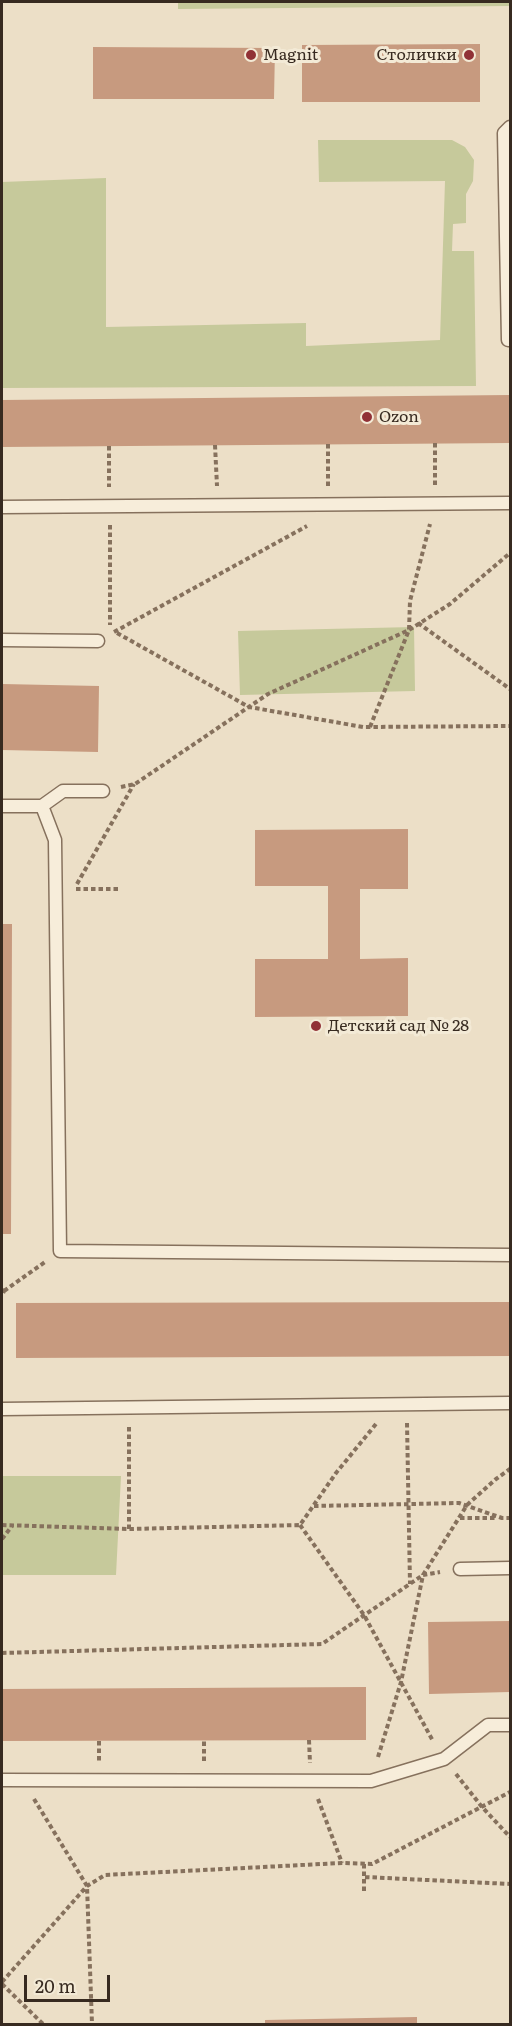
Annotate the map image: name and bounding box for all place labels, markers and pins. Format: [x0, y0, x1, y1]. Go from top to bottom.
place label: Magnit [263, 45, 318, 65]
place label: Столички [376, 45, 457, 65]
marker: Magnit [244, 48, 258, 62]
marker: Столички [462, 48, 476, 62]
place label: Ozon [379, 407, 419, 427]
marker: Ozon [360, 410, 374, 424]
place label: Детский сад № 28 [328, 1016, 469, 1036]
marker: Детский сад № 28 [309, 1019, 323, 1033]

